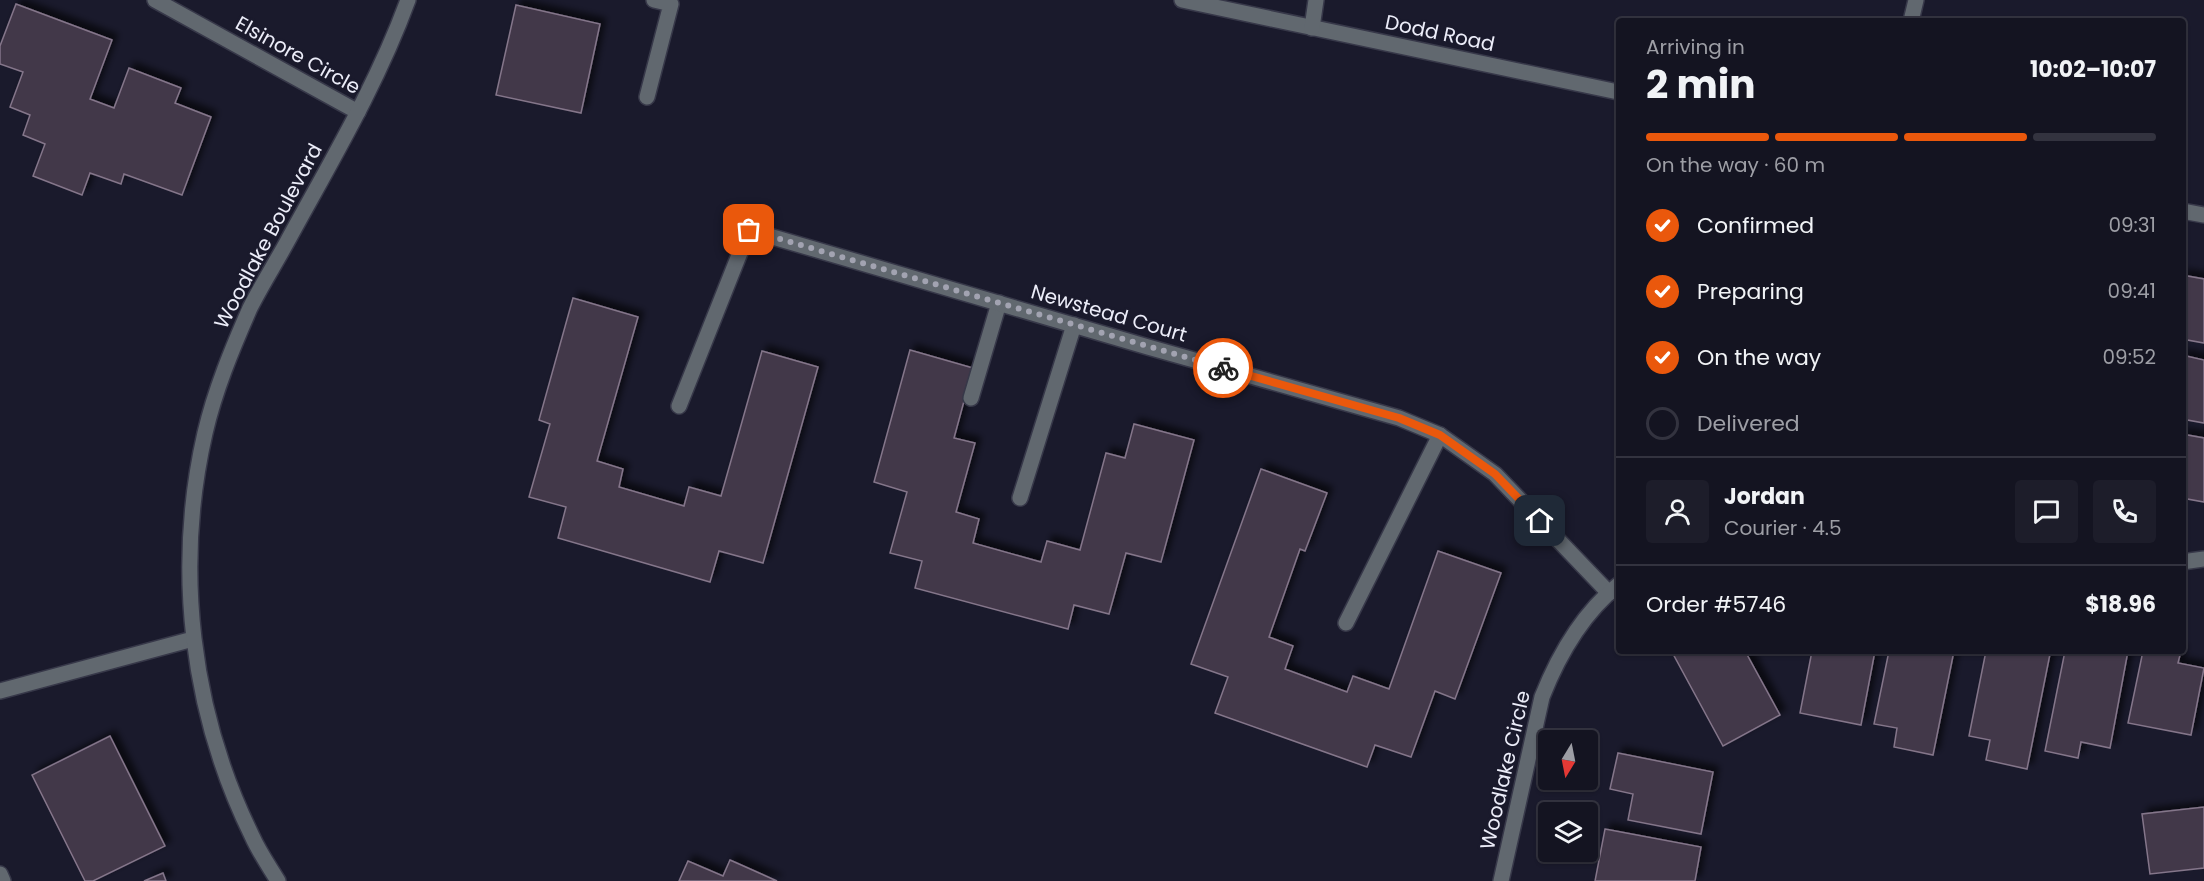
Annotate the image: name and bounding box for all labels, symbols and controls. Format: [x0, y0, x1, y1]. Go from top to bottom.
street label: Dodd Road [1383, 8, 1497, 58]
street label: Elsinore Circle [231, 9, 365, 101]
text: Arriving in [1646, 33, 1745, 61]
text: 10:02–10:07 [2030, 54, 2156, 85]
text: 2 min [1646, 57, 1756, 112]
street label: Woodlake Boulevard [207, 138, 329, 334]
text: On the way · 60 m [1646, 151, 1825, 179]
pin [723, 204, 774, 255]
icon: check [1646, 209, 1679, 242]
text: Confirmed [1697, 210, 1814, 241]
text: 09:31 [2108, 211, 2156, 239]
icon: bag [732, 213, 765, 246]
icon: check [1646, 275, 1679, 308]
text: Preparing [1697, 276, 1804, 307]
street label: Newstead Court [1028, 277, 1190, 349]
text: 09:41 [2108, 277, 2156, 305]
courier [1193, 338, 1253, 398]
icon: check [1646, 341, 1679, 374]
text: On the way [1697, 342, 1821, 373]
text: 09:52 [2103, 343, 2156, 371]
icon: bike [1207, 352, 1240, 385]
text: Delivered [1697, 408, 1800, 439]
button: person [1646, 480, 1709, 543]
button: chat [2015, 480, 2078, 543]
button: phone [2093, 480, 2156, 543]
text: Jordan [1724, 481, 1805, 512]
pin [1514, 495, 1565, 546]
icon: home [1523, 504, 1556, 537]
text: Courier · 4.5 [1724, 514, 1842, 542]
text: Order #5746 [1646, 589, 1786, 620]
text: $18.96 [2085, 589, 2156, 620]
street label: Woodlake Circle [1473, 688, 1537, 852]
north arrow [1538, 730, 1598, 790]
map controls [1538, 730, 1598, 862]
button: layers [1538, 802, 1598, 862]

